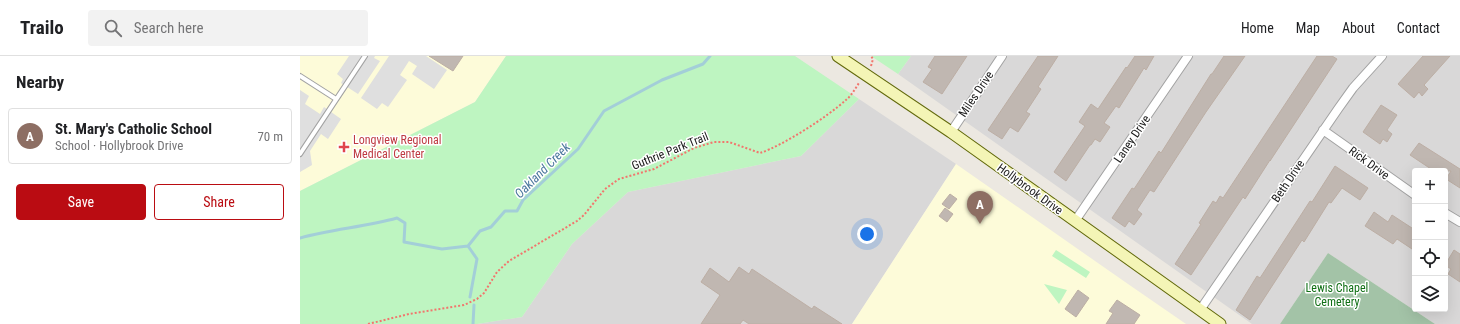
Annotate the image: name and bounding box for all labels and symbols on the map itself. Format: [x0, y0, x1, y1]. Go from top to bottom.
street label: Miles Drive [956, 68, 997, 120]
street label: Laney Drive [1111, 112, 1153, 166]
street label: Guthrie Park Trail [630, 129, 710, 173]
place label: Longview Regional Medical Center [353, 133, 442, 161]
water label: Oakland Creek [512, 139, 573, 201]
marker: Longview Regional Medical Center [338, 141, 350, 153]
street label: Rick Drive [1346, 144, 1392, 183]
street label: Beth Drive [1269, 157, 1307, 205]
street label: Hollybrook Drive [995, 161, 1066, 218]
pin: A [967, 191, 993, 224]
your location [857, 224, 877, 244]
park label: Lewis Chapel Cemetery [1306, 281, 1368, 309]

